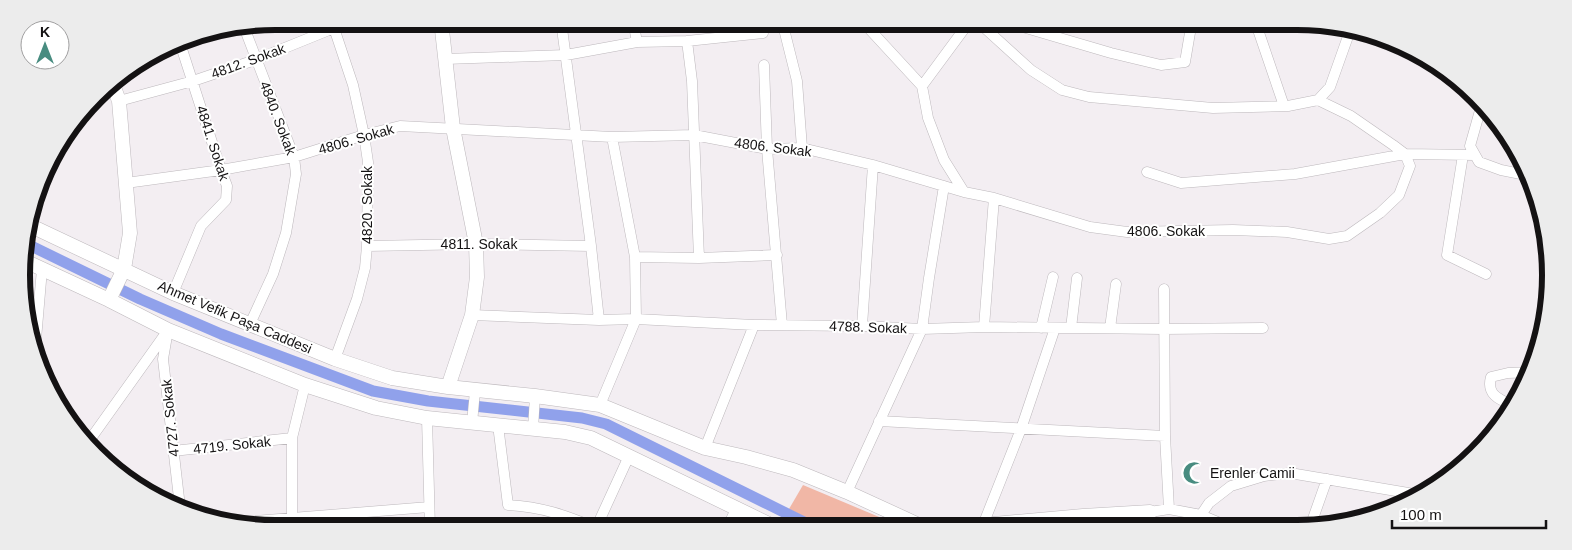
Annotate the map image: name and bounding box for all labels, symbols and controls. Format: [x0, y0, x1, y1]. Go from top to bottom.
north arrow [20, 20, 70, 70]
text: K [40, 24, 50, 40]
street label: 4812. Sokak [209, 40, 288, 82]
street label: 4840. Sokak [257, 79, 300, 158]
street label: 4841. Sokak [193, 104, 233, 183]
street label: 4806. Sokak [316, 120, 397, 157]
street label: 4806. Sokak [733, 134, 814, 160]
street label: 4820. Sokak [359, 165, 375, 244]
street label: 4806. Sokak [1127, 223, 1206, 239]
street label: 4811. Sokak [441, 236, 518, 252]
street label: Ahmet Vefik Paşa Caddesi [156, 277, 314, 357]
street label: 4788. Sokak [829, 318, 908, 336]
street label: 4727. Sokak [158, 377, 182, 458]
street label: 4719. Sokak [192, 433, 273, 457]
mosque icon: Erenler Camii [1181, 460, 1207, 486]
place label: Erenler Camii [1210, 465, 1295, 481]
scale bar [1392, 498, 1546, 530]
text: 100 m [1400, 506, 1442, 523]

